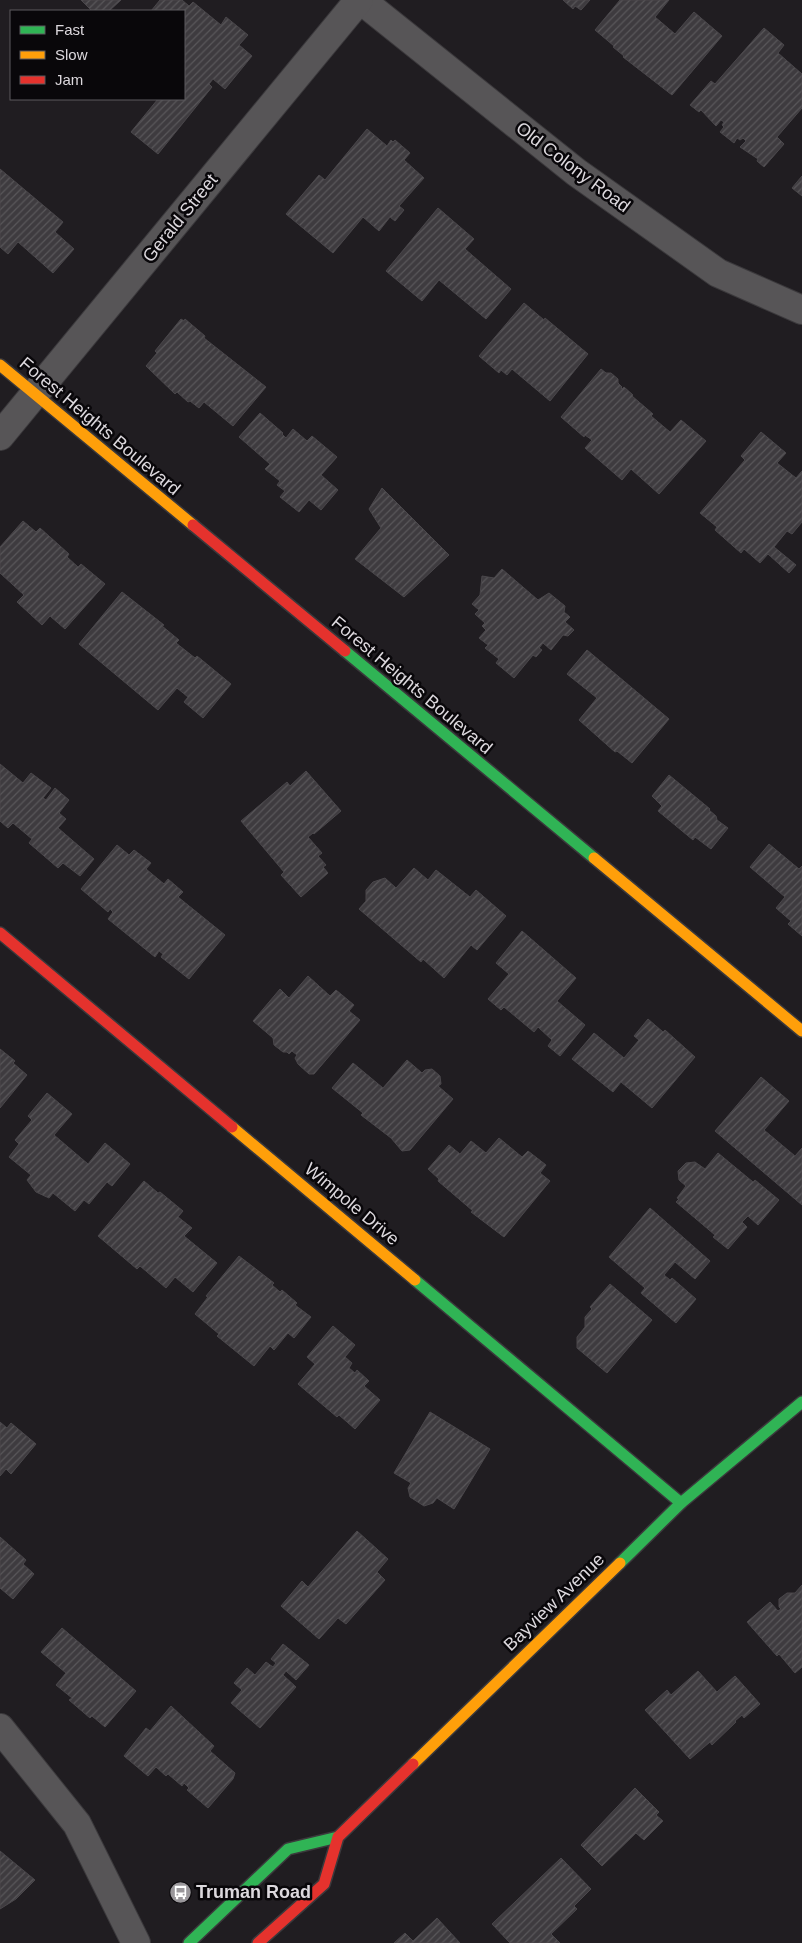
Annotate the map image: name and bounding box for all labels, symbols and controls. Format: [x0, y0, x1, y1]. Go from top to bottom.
legend [10, 10, 185, 100]
text: Fast [55, 21, 85, 38]
text: Slow [55, 46, 88, 63]
text: Jam [55, 71, 83, 88]
street label: Old Colony Road [512, 118, 634, 216]
street label: Gerald Street [139, 170, 221, 266]
street label: Forest Heights Boulevard [16, 353, 184, 499]
street label: Forest Heights Boulevard [328, 612, 496, 758]
street label: Wimpole Drive [301, 1159, 403, 1249]
street label: Bayview Avenue [500, 1549, 608, 1655]
bus stop icon: Truman Road [168, 1880, 192, 1904]
place label: Truman Road [196, 1882, 311, 1902]

